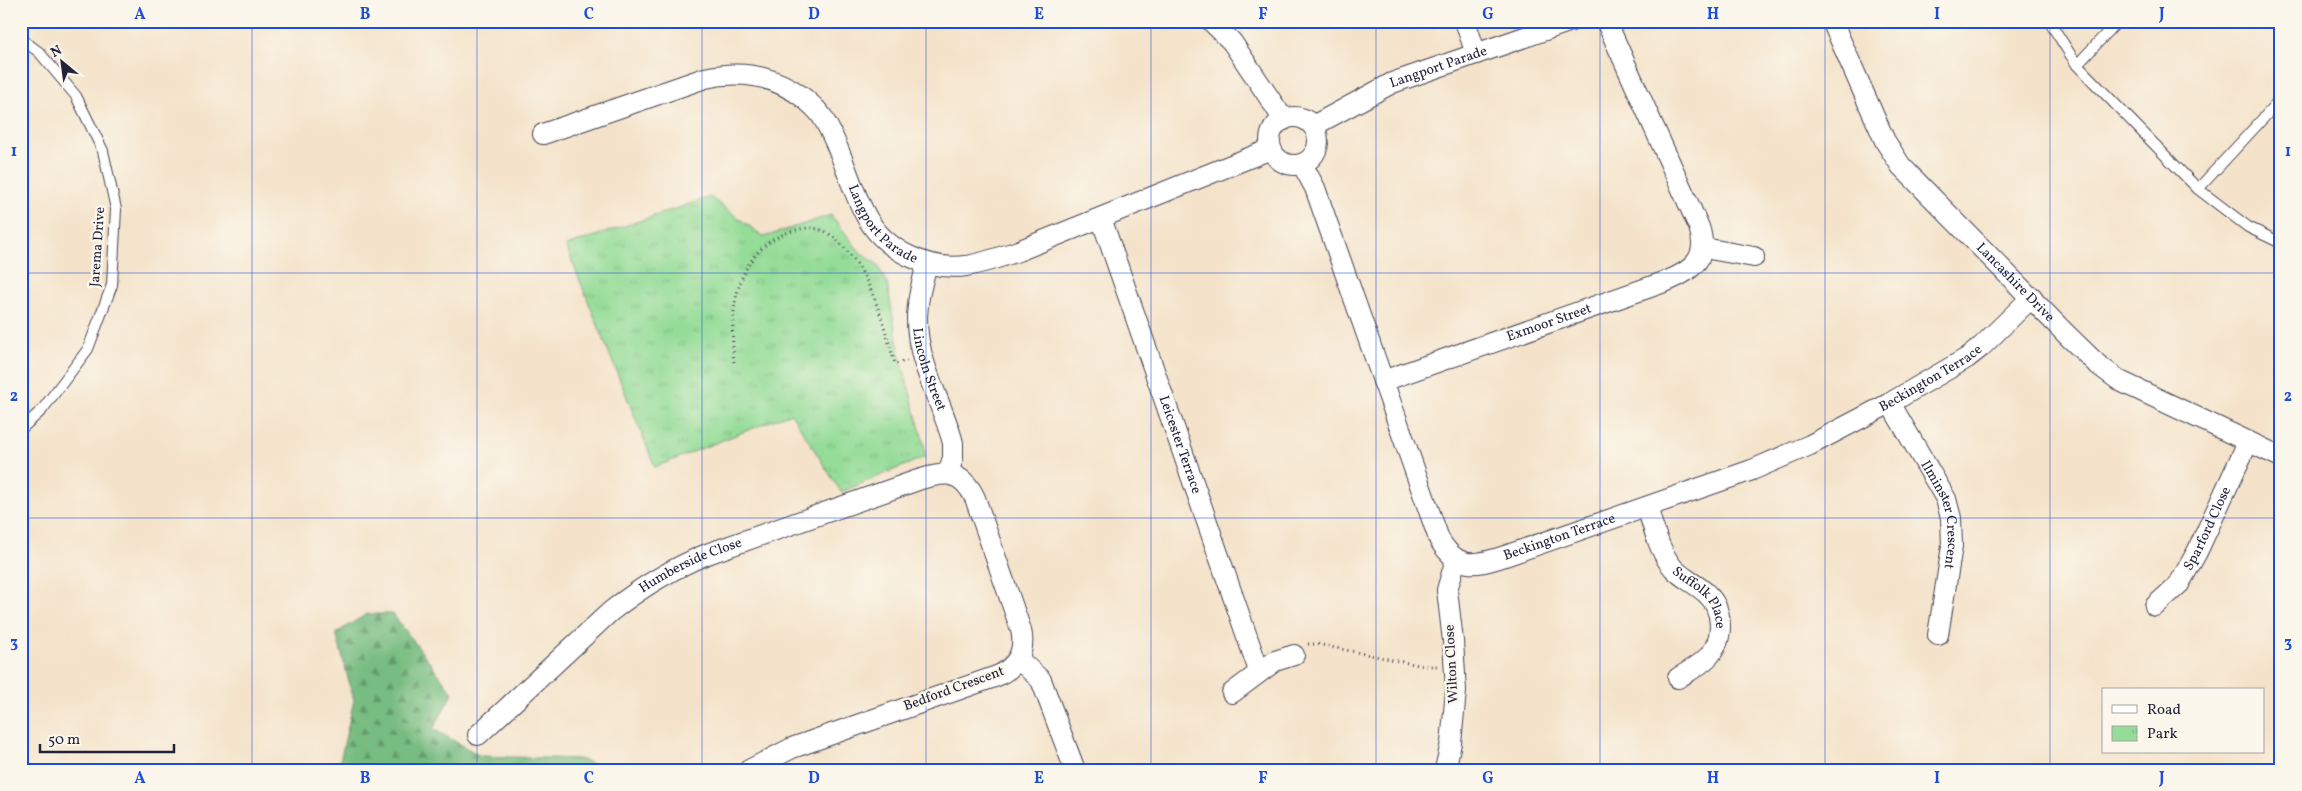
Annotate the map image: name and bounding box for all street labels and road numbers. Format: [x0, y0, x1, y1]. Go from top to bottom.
street label: Langport Parade [1387, 41, 1490, 93]
street label: Langport Parade [843, 182, 921, 268]
street label: Jarema Drive [86, 206, 110, 288]
street label: Lancashire Drive [1972, 238, 2059, 327]
street label: Exmoor Street [1504, 299, 1594, 346]
street label: Lincoln Street [908, 327, 951, 414]
street label: Beckington Terrace [1876, 340, 1986, 417]
street label: Leicester Terrace [1154, 393, 1206, 497]
street label: Ilminster Crescent [1916, 457, 1962, 571]
street label: Sparford Close [2179, 483, 2236, 574]
street label: Beckington Terrace [1501, 509, 1618, 565]
street label: Humberside Close [635, 533, 745, 598]
street label: Suffolk Place [1668, 562, 1729, 629]
street label: Wilton Close [1440, 624, 1464, 704]
street label: Bedford Crescent [901, 662, 1007, 716]

